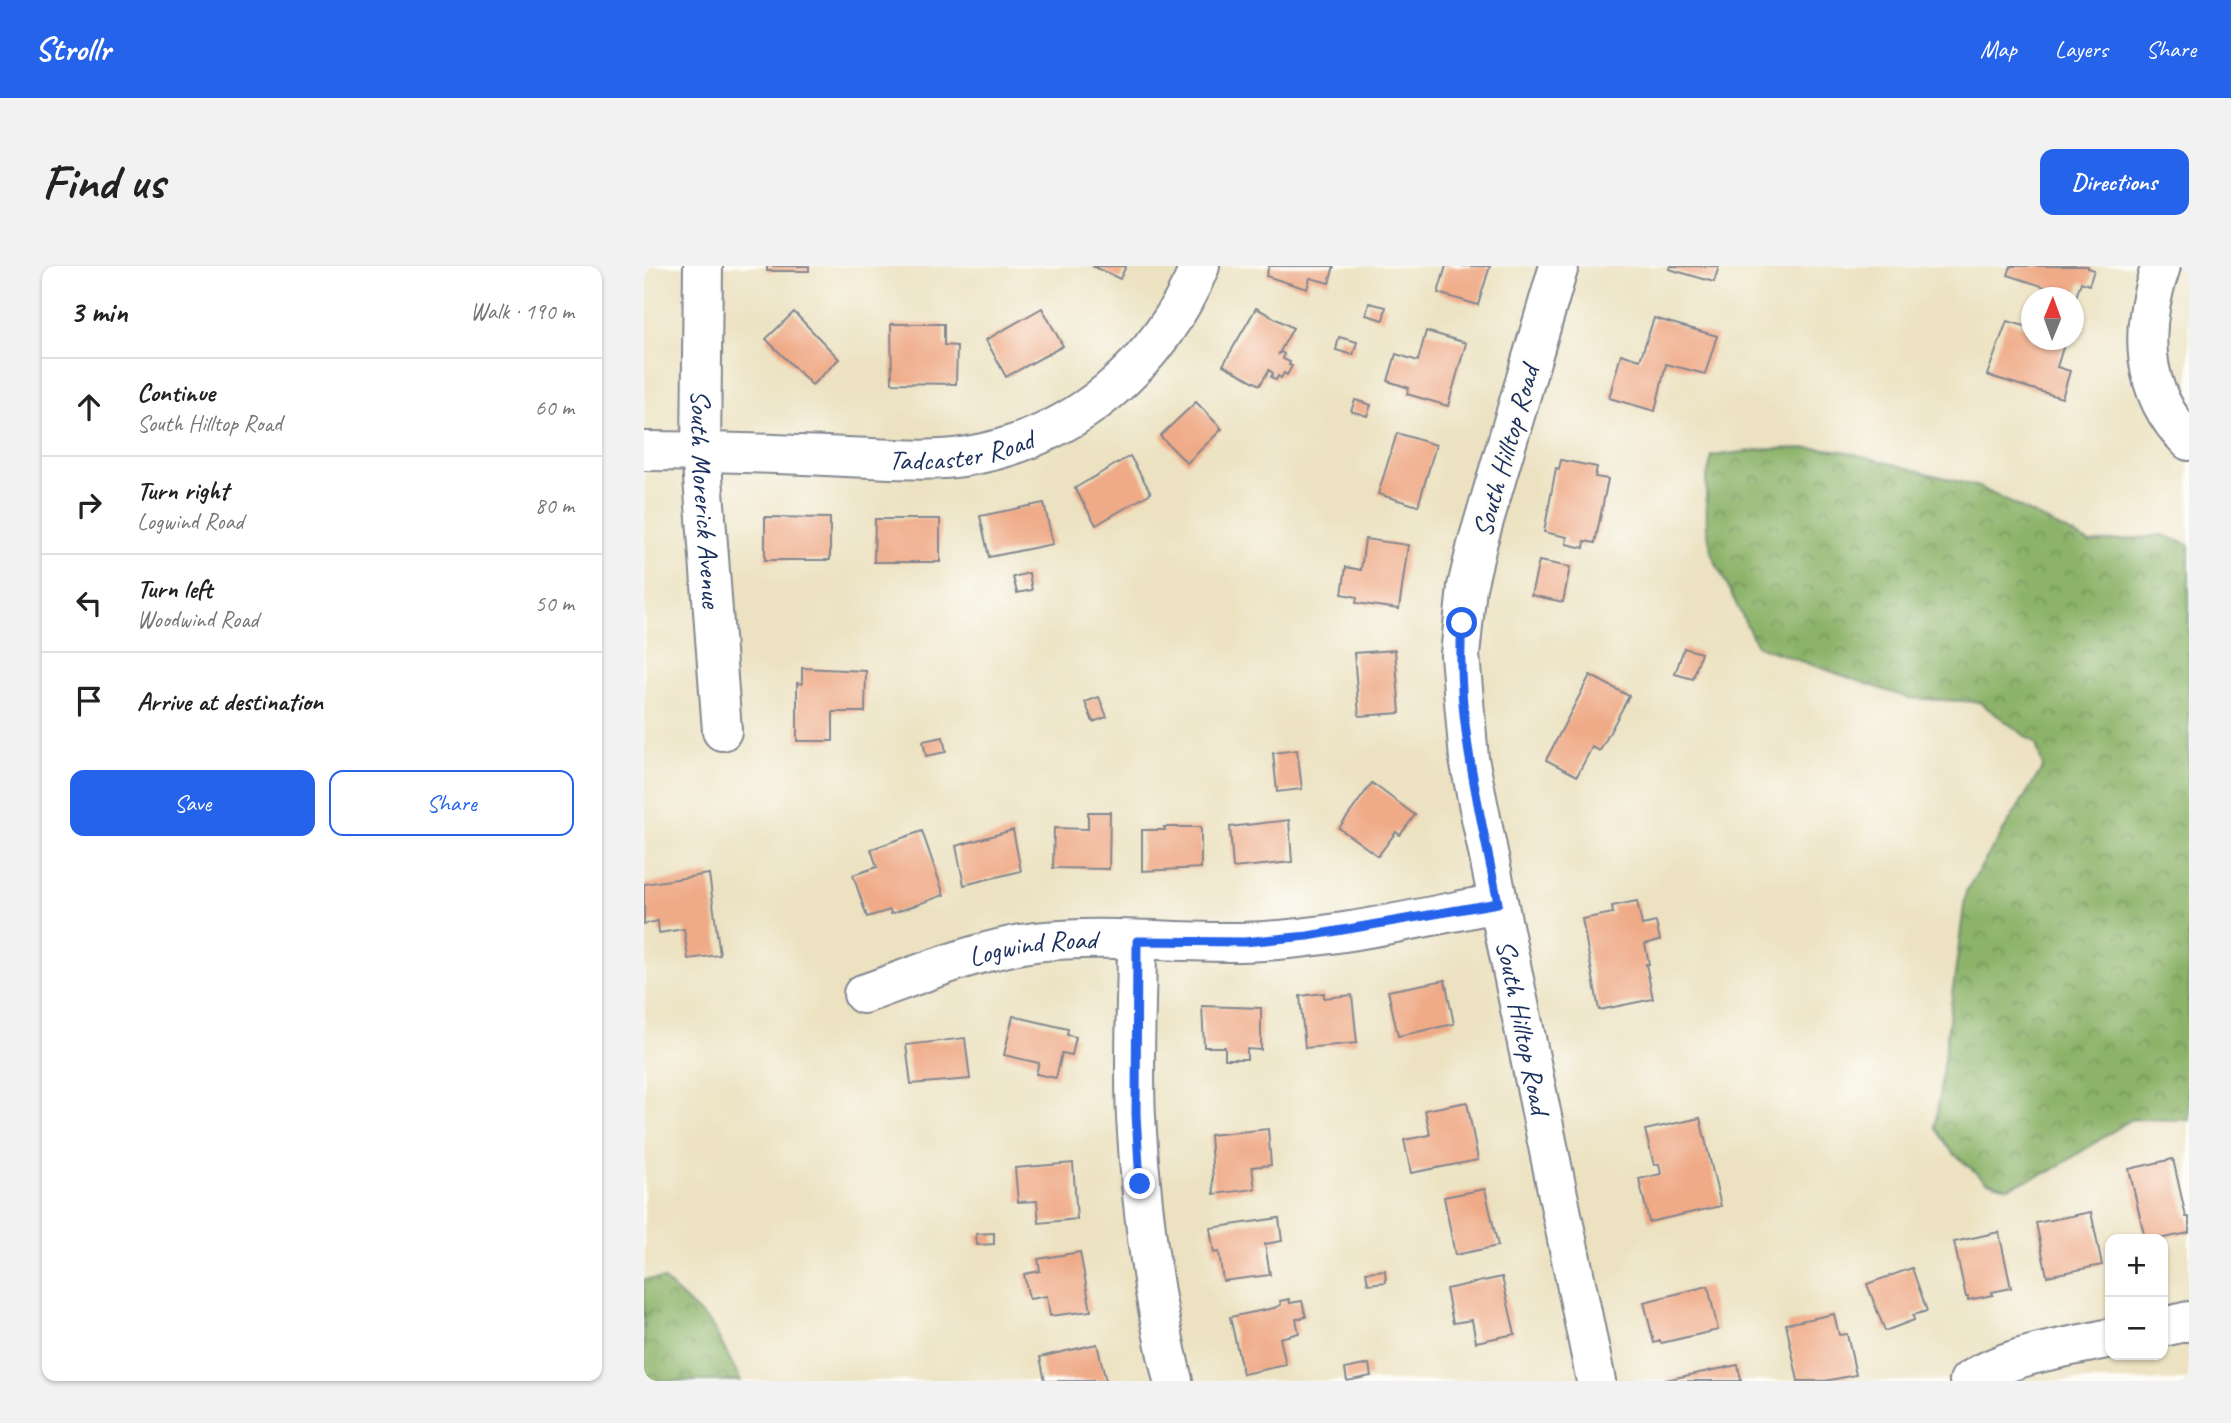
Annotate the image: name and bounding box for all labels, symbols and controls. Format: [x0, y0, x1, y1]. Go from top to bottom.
text: Strollr [35, 28, 110, 70]
text: Map [1980, 34, 2017, 64]
text: Layers [2055, 34, 2108, 64]
text: Share [2146, 34, 2196, 64]
button: Directions [2040, 149, 2189, 215]
text: Find us [42, 151, 164, 213]
north arrow [2021, 287, 2084, 350]
text: 3 min [70, 293, 127, 331]
text: Walk · 190 m [470, 297, 574, 326]
street label: South Hilltop Road [1464, 358, 1548, 541]
text: Continue [137, 376, 215, 409]
icon: ahead [70, 388, 108, 426]
street label: South Morerick Avenue [683, 390, 730, 611]
text: 60 m [535, 393, 574, 422]
text: South Hilltop Road [137, 409, 282, 438]
street label: Tadcaster Road [888, 420, 1042, 478]
text: Turn right [137, 474, 228, 507]
icon: right [70, 486, 108, 524]
text: 80 m [535, 491, 574, 520]
text: Logwind Road [137, 507, 244, 536]
text: Turn left [137, 572, 212, 605]
icon: left [70, 584, 108, 622]
text: 50 m [535, 589, 574, 618]
text: Woodwind Road [137, 605, 259, 634]
route start [1446, 607, 1477, 638]
icon: arrive [70, 682, 108, 720]
text: Arrive at destination [137, 685, 323, 718]
button: Save [70, 770, 315, 836]
button: Share [329, 770, 574, 836]
street label: Logwind Road [964, 922, 1101, 974]
street label: South Hilltop Road [1488, 937, 1559, 1121]
route end [1124, 1168, 1155, 1199]
map controls [2105, 1234, 2168, 1360]
button: + [2105, 1234, 2168, 1297]
button: − [2105, 1297, 2168, 1360]

